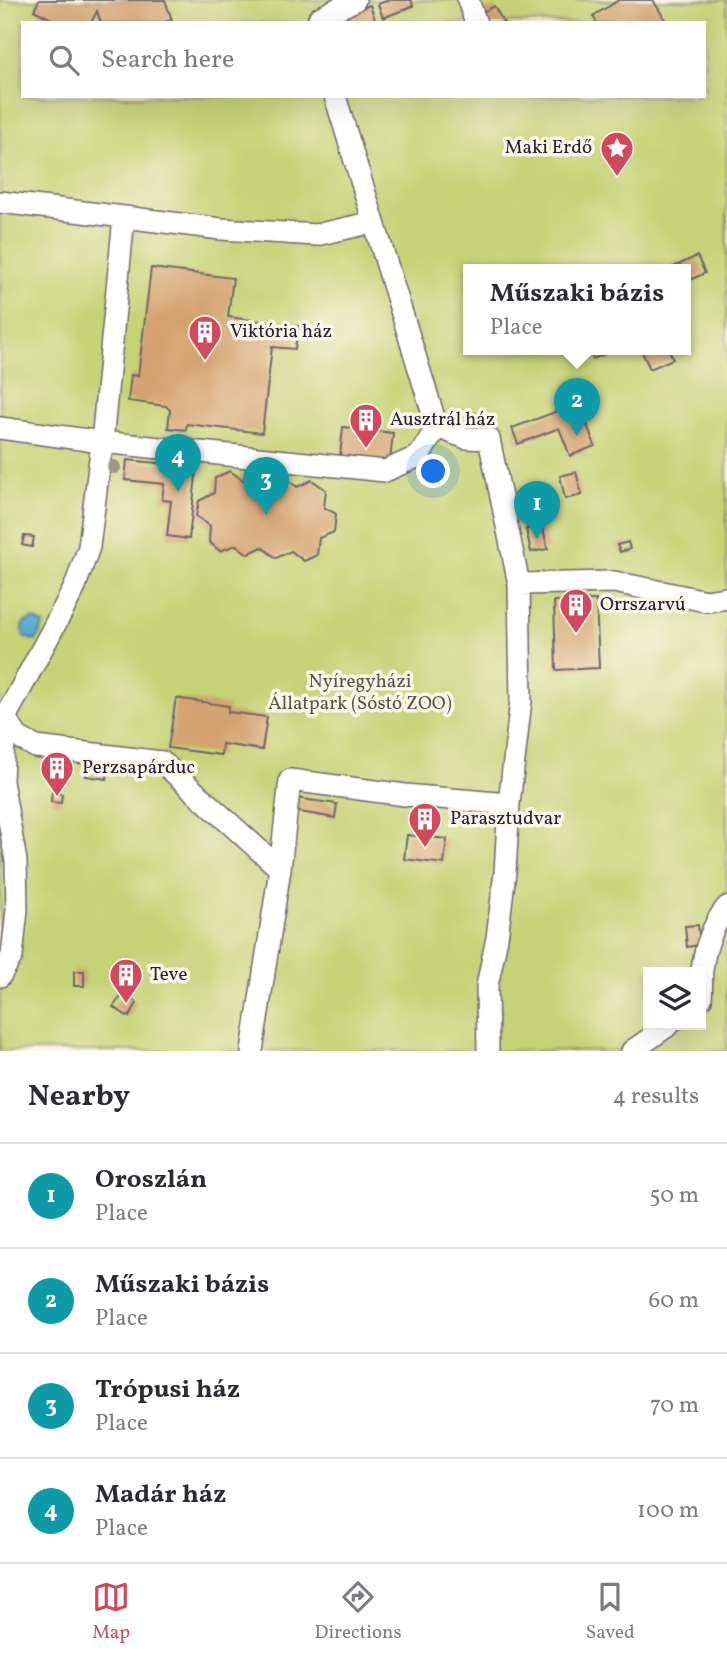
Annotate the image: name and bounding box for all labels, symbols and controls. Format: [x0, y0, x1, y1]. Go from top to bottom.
search box [21, 21, 706, 98]
icon: search [45, 41, 83, 79]
text: Search here [101, 42, 234, 78]
place icon: Maki Erdő [598, 129, 636, 178]
place label: Maki Erdő [505, 135, 592, 161]
popup [463, 264, 691, 355]
text: Műszaki bázis [490, 276, 664, 312]
text: Place [490, 312, 543, 344]
building icon: Viktória ház [186, 313, 224, 362]
place label: Viktória ház [230, 319, 332, 345]
pin: 2 [554, 378, 600, 436]
building icon: Ausztrál ház [347, 401, 385, 450]
place label: Ausztrál ház [390, 407, 495, 433]
pin: 4 [155, 434, 201, 492]
your location [416, 454, 450, 488]
pin: 3 [243, 457, 289, 515]
pin: 1 [514, 481, 560, 539]
building icon: Orrszarvú [557, 586, 595, 635]
place label: Orrszarvú [600, 592, 686, 618]
park label: Nyíregyházi Állatpark (Sóstó ZOO) [268, 669, 452, 717]
building icon: Perzsapárduc [38, 749, 76, 798]
place label: Perzsapárduc [82, 755, 195, 781]
building icon: Parasztudvar [406, 800, 444, 849]
place label: Parasztudvar [450, 806, 561, 832]
building icon: Teve [107, 956, 145, 1005]
place label: Teve [150, 962, 187, 988]
map controls [643, 967, 706, 1030]
button: layers [643, 967, 706, 1030]
text: Nearby [28, 1076, 130, 1118]
text: 4 results [613, 1081, 699, 1113]
text: Oroszlán [95, 1162, 207, 1198]
text: 1 [46, 1180, 56, 1212]
text: 50 m [650, 1180, 699, 1212]
text: Place [95, 1198, 148, 1230]
text: Műszaki bázis [95, 1267, 269, 1303]
text: 2 [45, 1285, 57, 1317]
text: 60 m [649, 1285, 699, 1317]
text: Place [95, 1303, 148, 1335]
text: Trópusi ház [95, 1372, 240, 1408]
text: 3 [45, 1390, 57, 1422]
text: 70 m [650, 1390, 699, 1422]
text: Place [95, 1408, 148, 1440]
text: Madár ház [95, 1477, 226, 1513]
text: 4 [44, 1495, 58, 1527]
text: 100 m [637, 1495, 699, 1527]
text: Place [95, 1513, 148, 1545]
tab: Map [92, 1578, 130, 1646]
tab: Directions [315, 1578, 402, 1646]
tab: Saved [586, 1578, 635, 1646]

